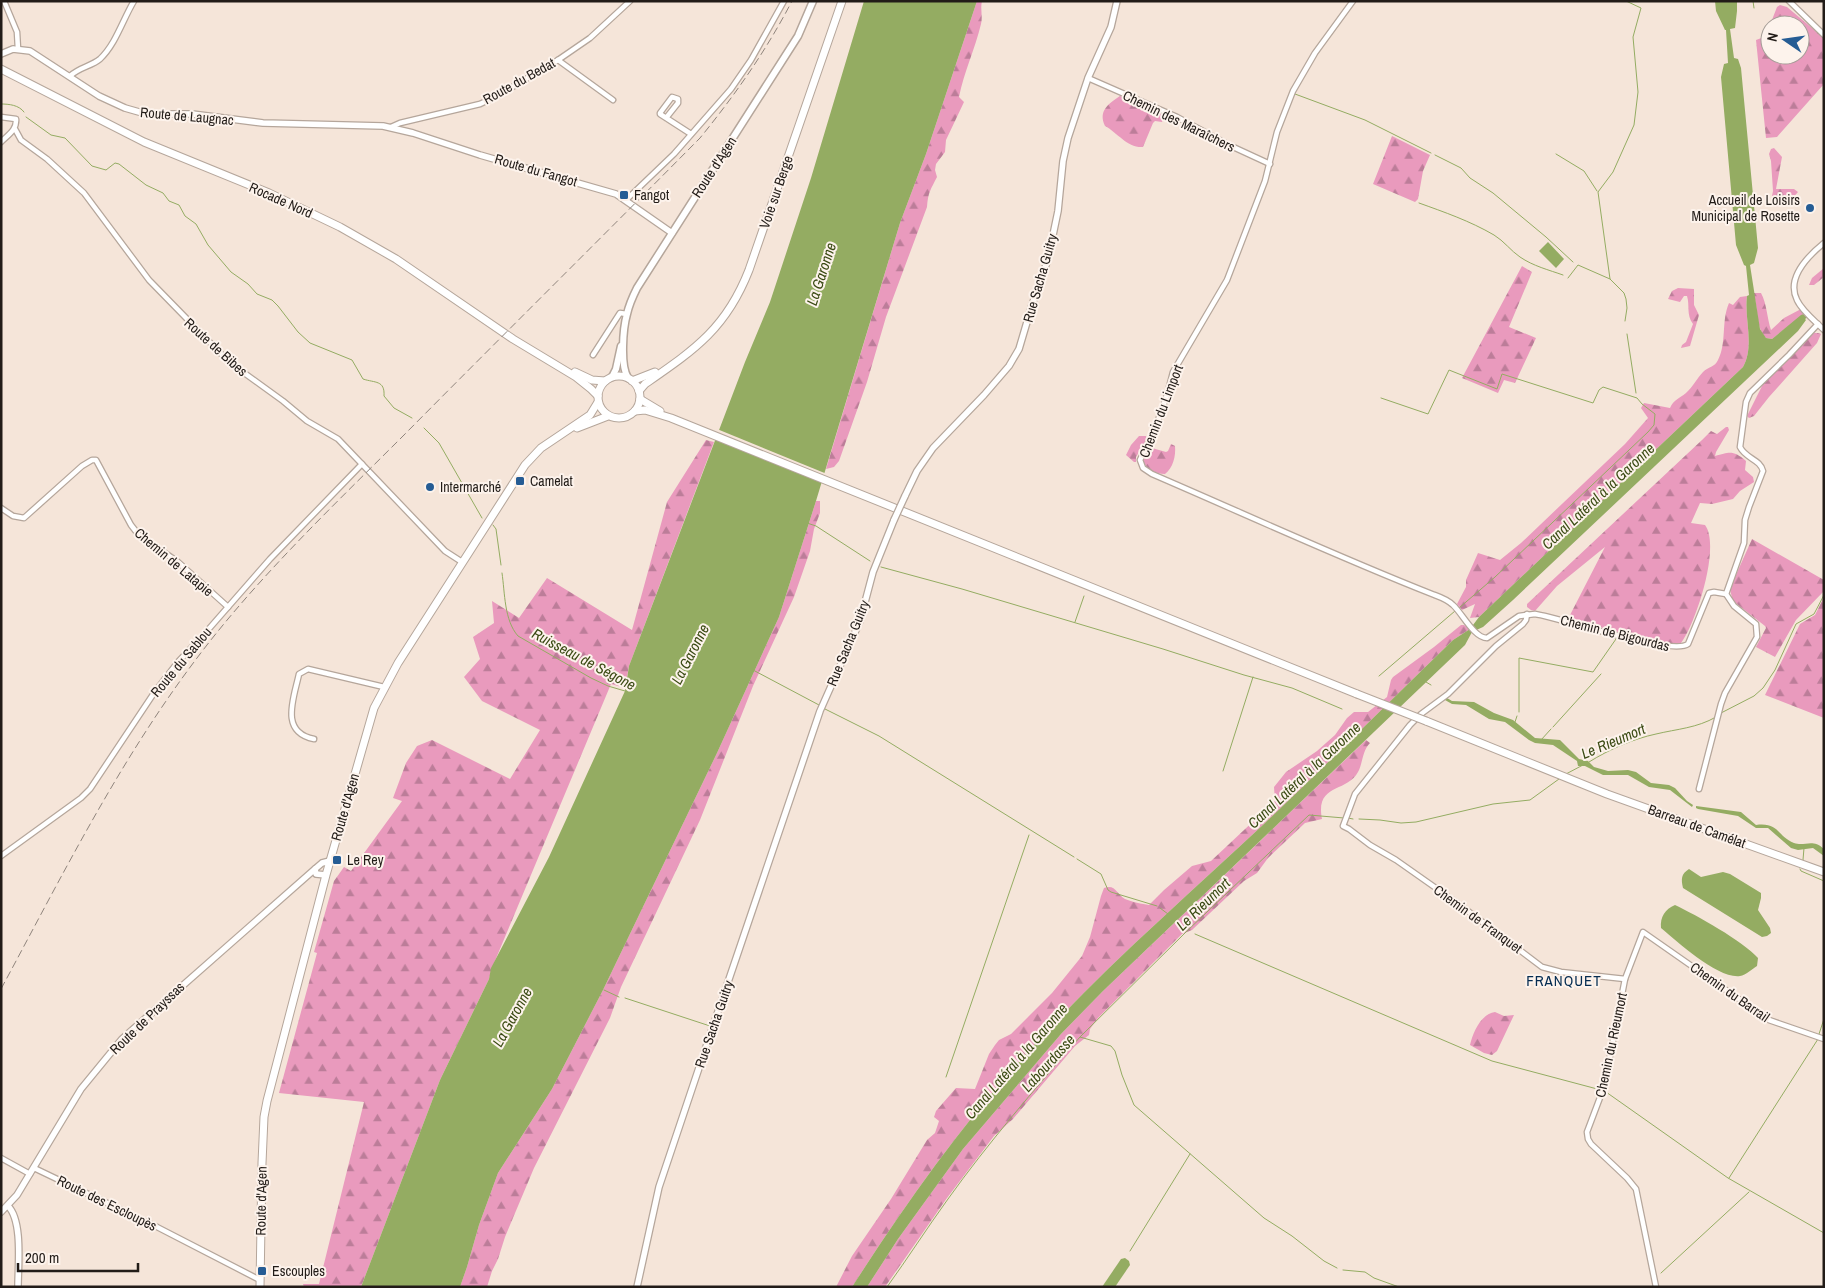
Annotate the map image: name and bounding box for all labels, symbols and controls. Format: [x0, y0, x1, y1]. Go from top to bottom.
north arrow [1760, 15, 1810, 65]
text: N [1763, 31, 1782, 43]
street label: Route du Bedat [480, 54, 558, 108]
street label: Chemin des Maraîchers [1120, 86, 1238, 156]
street label: Route de Laugnac [139, 103, 235, 129]
street label: Route d'Agen [688, 133, 740, 201]
street label: Route du Fangot [493, 150, 579, 190]
street label: Voie sur Berge [755, 153, 797, 231]
street label: Rocade Nord [246, 178, 316, 222]
place label: Fangot [634, 186, 669, 204]
marker: Fangot [618, 189, 630, 201]
place label: Accueil de Loisirs Municipal de Rosette [1692, 191, 1800, 225]
marker: Accueil de Loisirs Municipal de Rosette [1804, 202, 1816, 214]
street label: Rue Sacha Guitry [1019, 231, 1061, 324]
water label: La Garonne [801, 240, 841, 308]
street label: Route de Bibes [181, 314, 252, 380]
street label: Chemin du Limport [1135, 362, 1187, 460]
water label: Canal Latéral à la Garonne [1537, 438, 1659, 554]
place label: Camelat [530, 472, 573, 490]
marker: Camelat [514, 475, 526, 487]
place label: Intermarché [440, 478, 501, 496]
marker: Intermarché [424, 481, 436, 493]
street label: Chemin de Latapie [131, 524, 217, 600]
street label: Rue Sacha Guitry [823, 597, 874, 689]
street label: Chemin de Bigourdas [1559, 611, 1672, 655]
water label: La Garonne [666, 620, 714, 688]
street label: Route du Sablou [147, 623, 215, 701]
water label: Ruisseau de Ségone [528, 623, 640, 695]
water label: Canal Latéral à la Garonne [1243, 717, 1365, 833]
water label: Le Rieumort [1578, 718, 1649, 764]
street label: Route d'Agen [327, 771, 363, 843]
street label: Barreau de Camélat [1646, 800, 1748, 852]
place label: Le Rey [347, 851, 384, 869]
marker: Le Rey [331, 854, 343, 866]
water label: Le Rieumort [1171, 873, 1235, 935]
street label: Chemin de Franquet [1430, 881, 1526, 957]
street label: Chemin du Barrail [1687, 958, 1773, 1026]
district label: FRANQUET [1526, 970, 1602, 991]
street label: Route de Prayssas [106, 978, 188, 1058]
street label: Rue Sacha Guitry [691, 978, 737, 1070]
water label: La Garonne [487, 983, 537, 1051]
street label: Chemin du Rieumort [1591, 991, 1631, 1099]
water label: Canal Latéral à la Garonne [960, 998, 1072, 1124]
water label: Labourdasse [1016, 1029, 1080, 1096]
street label: Route d'Agen [251, 1166, 271, 1236]
street label: Route des Escloupès [54, 1171, 160, 1235]
scale bar [18, 1240, 138, 1272]
text: 200 m [25, 1247, 59, 1268]
place label: Escouples [272, 1262, 325, 1280]
marker: Escouples [256, 1265, 268, 1277]

